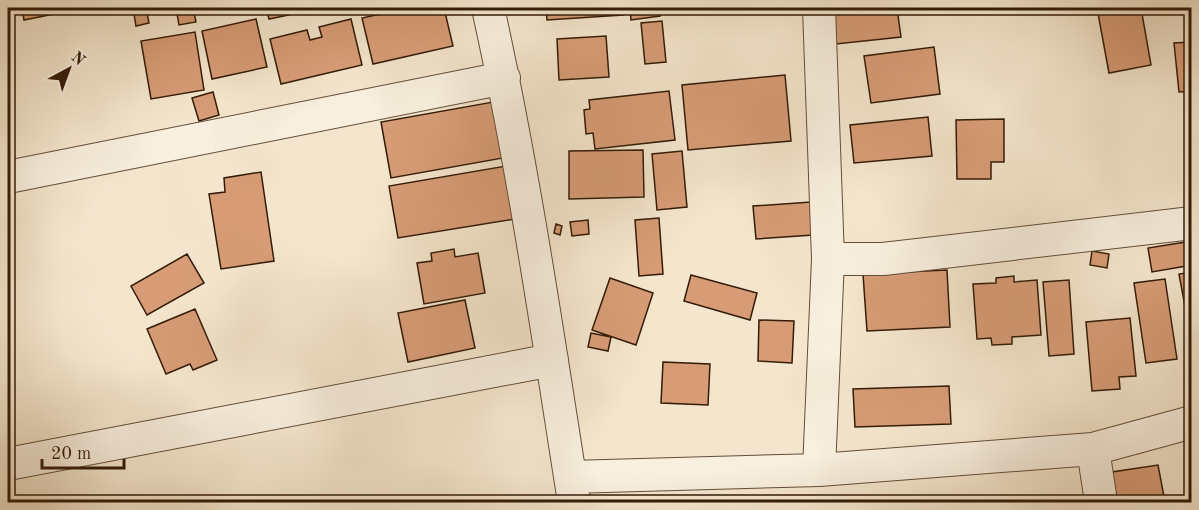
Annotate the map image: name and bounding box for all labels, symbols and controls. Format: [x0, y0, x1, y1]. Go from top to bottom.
north arrow [39, 39, 99, 99]
text: N [68, 49, 88, 70]
scale bar [42, 432, 124, 470]
text: 20 m [51, 445, 91, 463]

